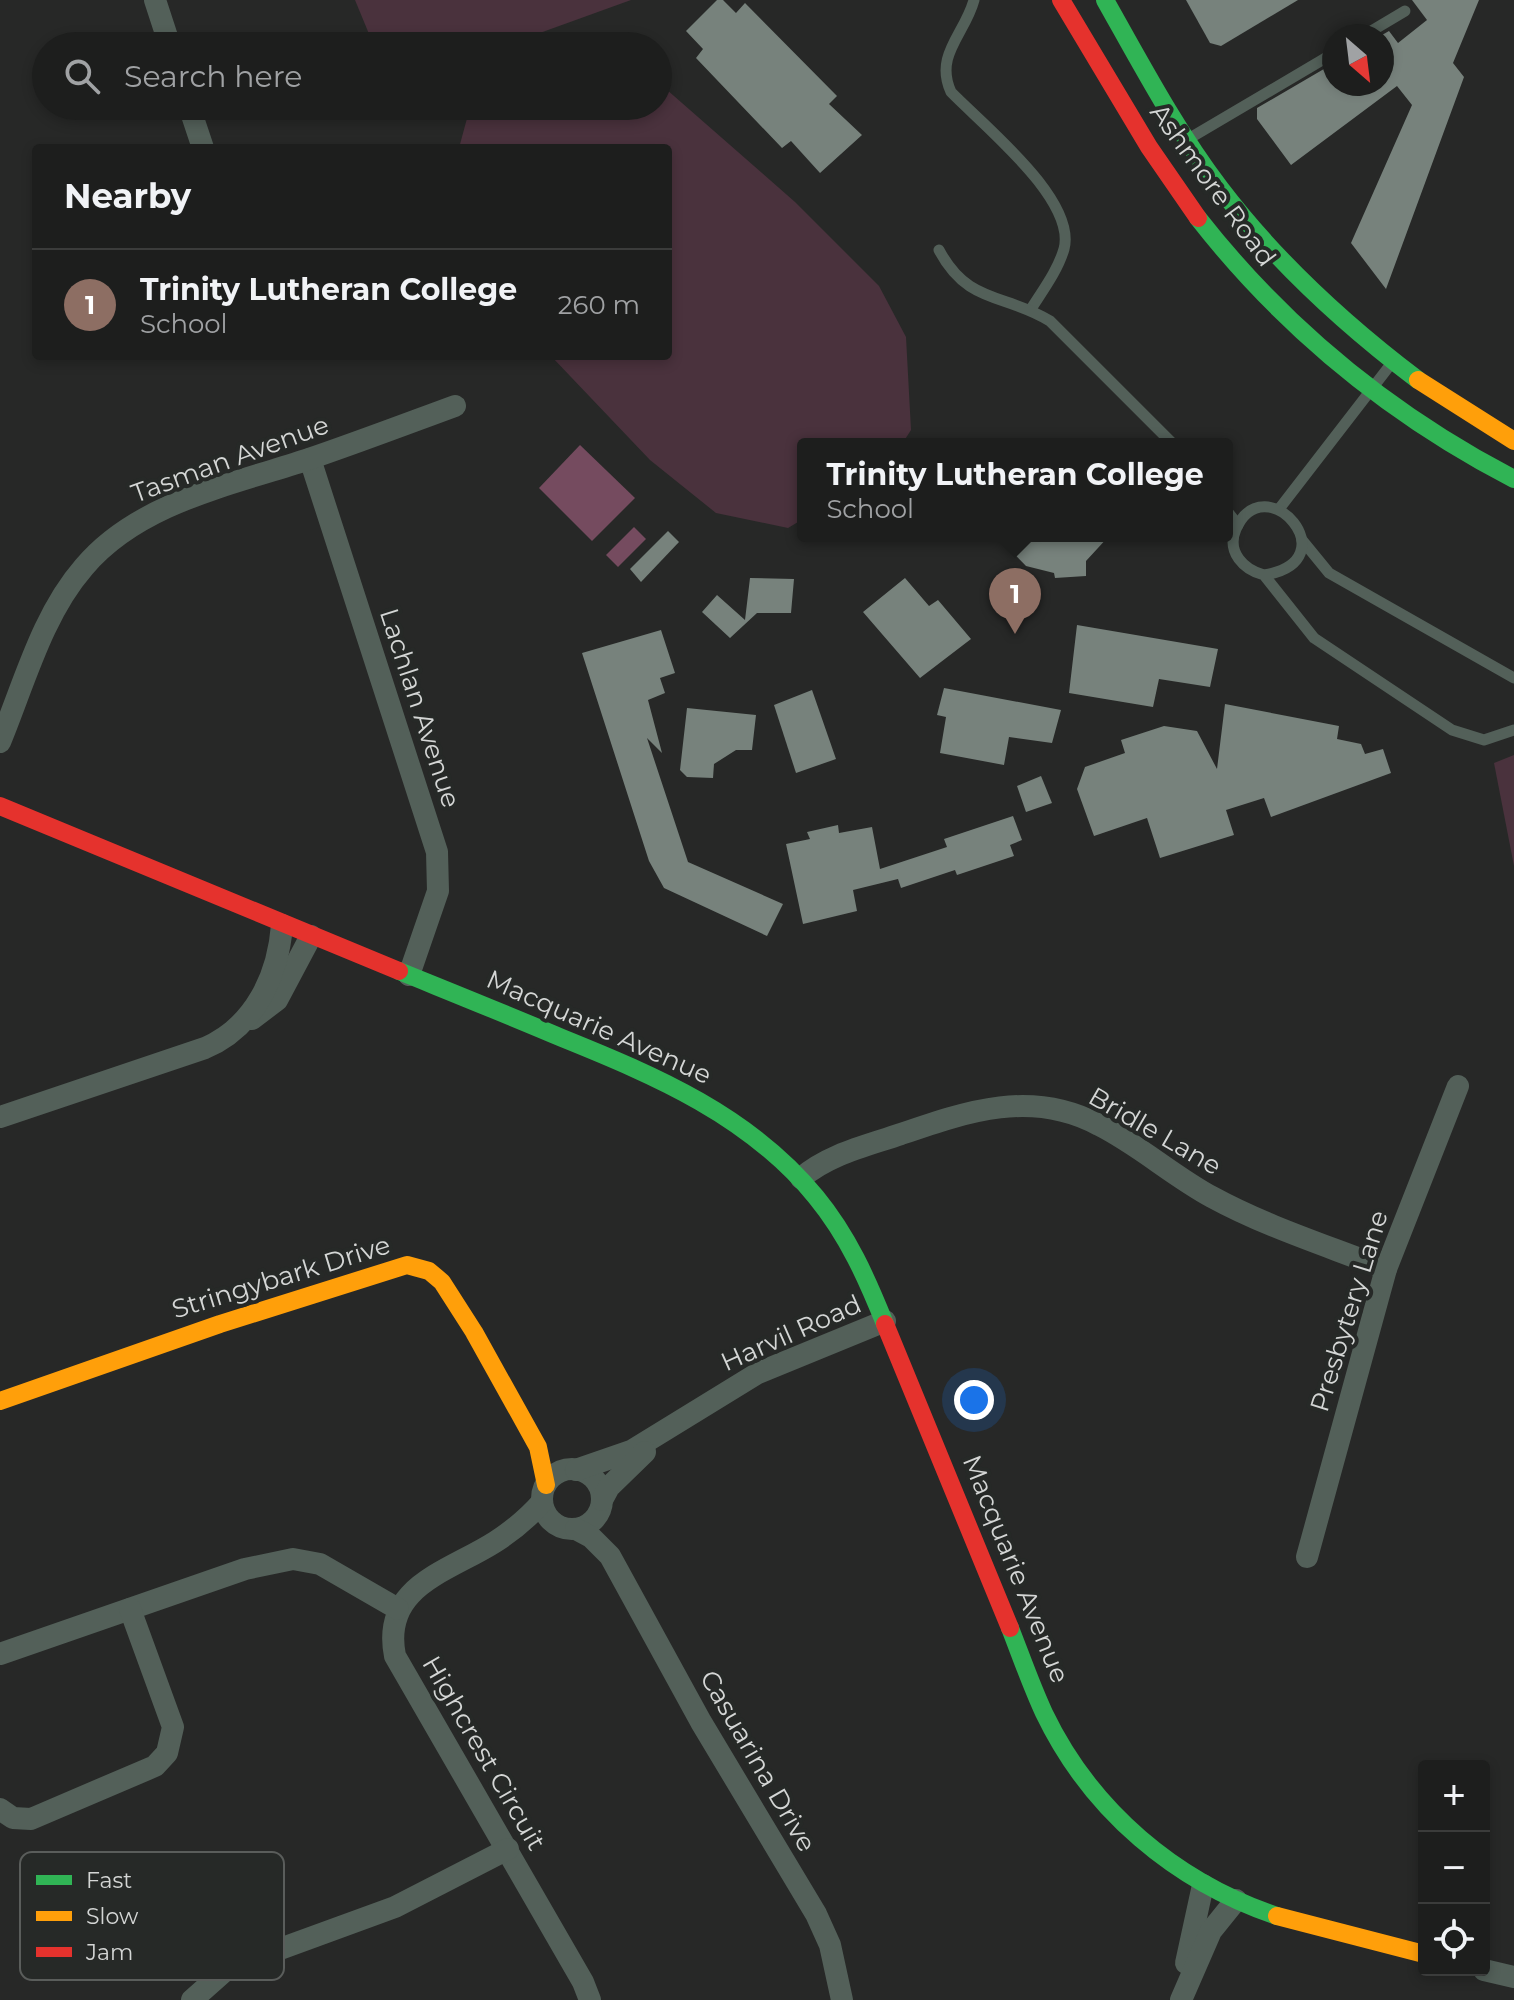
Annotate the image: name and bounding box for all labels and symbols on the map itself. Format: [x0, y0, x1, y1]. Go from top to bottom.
north arrow [1322, 24, 1394, 96]
street label: Ashmore Road [1143, 97, 1283, 273]
street label: Tasman Avenue [127, 408, 333, 510]
pin: 1 [989, 568, 1041, 634]
street label: Lachlan Avenue [373, 604, 467, 812]
street label: Macquarie Avenue [482, 963, 716, 1091]
street label: Bridle Lane [1083, 1080, 1227, 1182]
street label: Presbytery Lane [1303, 1206, 1395, 1416]
street label: Stringybark Drive [168, 1229, 394, 1325]
street label: Harvil Road [716, 1288, 866, 1378]
your location [954, 1380, 994, 1420]
street label: Macquarie Avenue [956, 1450, 1076, 1688]
street label: Highcrest Circuit [415, 1650, 553, 1856]
street label: Casuarina Drive [693, 1665, 823, 1857]
legend [20, 1852, 284, 1980]
text: Fast [86, 1867, 132, 1894]
text: Slow [86, 1903, 139, 1930]
text: Jam [85, 1939, 133, 1966]

